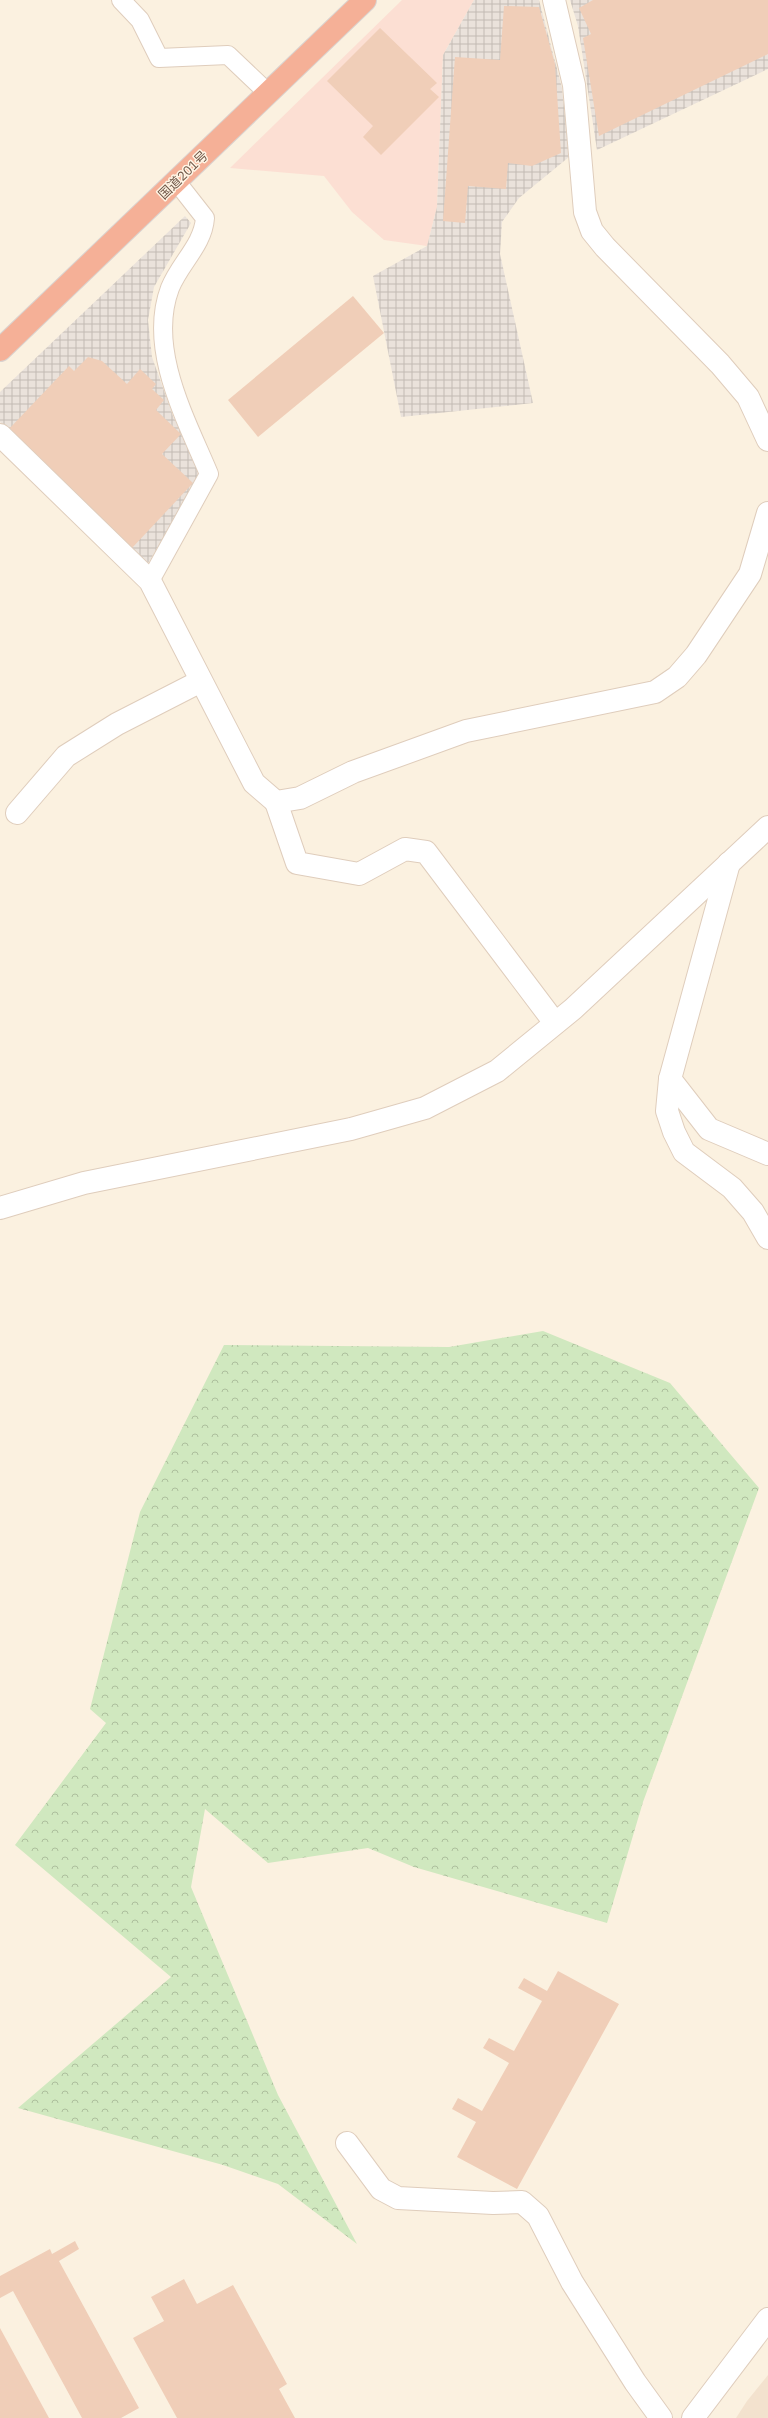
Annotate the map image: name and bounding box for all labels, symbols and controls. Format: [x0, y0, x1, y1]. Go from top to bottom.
street label: 国道201号 [155, 147, 211, 203]

